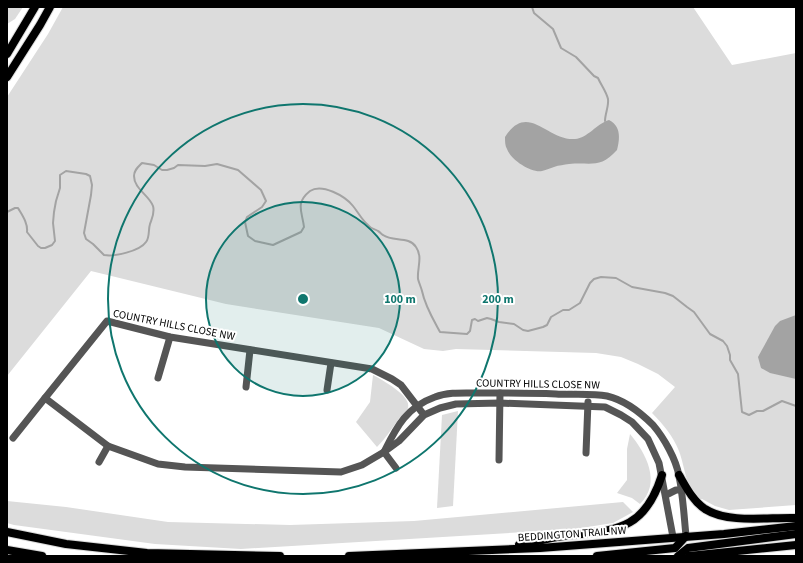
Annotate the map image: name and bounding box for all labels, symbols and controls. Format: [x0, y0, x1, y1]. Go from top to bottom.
text: 100 m [384, 291, 416, 308]
text: 200 m [482, 291, 514, 308]
centre of rings [296, 292, 310, 306]
street label: COUNTRY HILLS CLOSE NW [112, 306, 237, 344]
street label: COUNTRY HILLS CLOSE NW [476, 375, 600, 393]
street label: BEDDINGTON TRAIL NW [517, 523, 627, 545]

